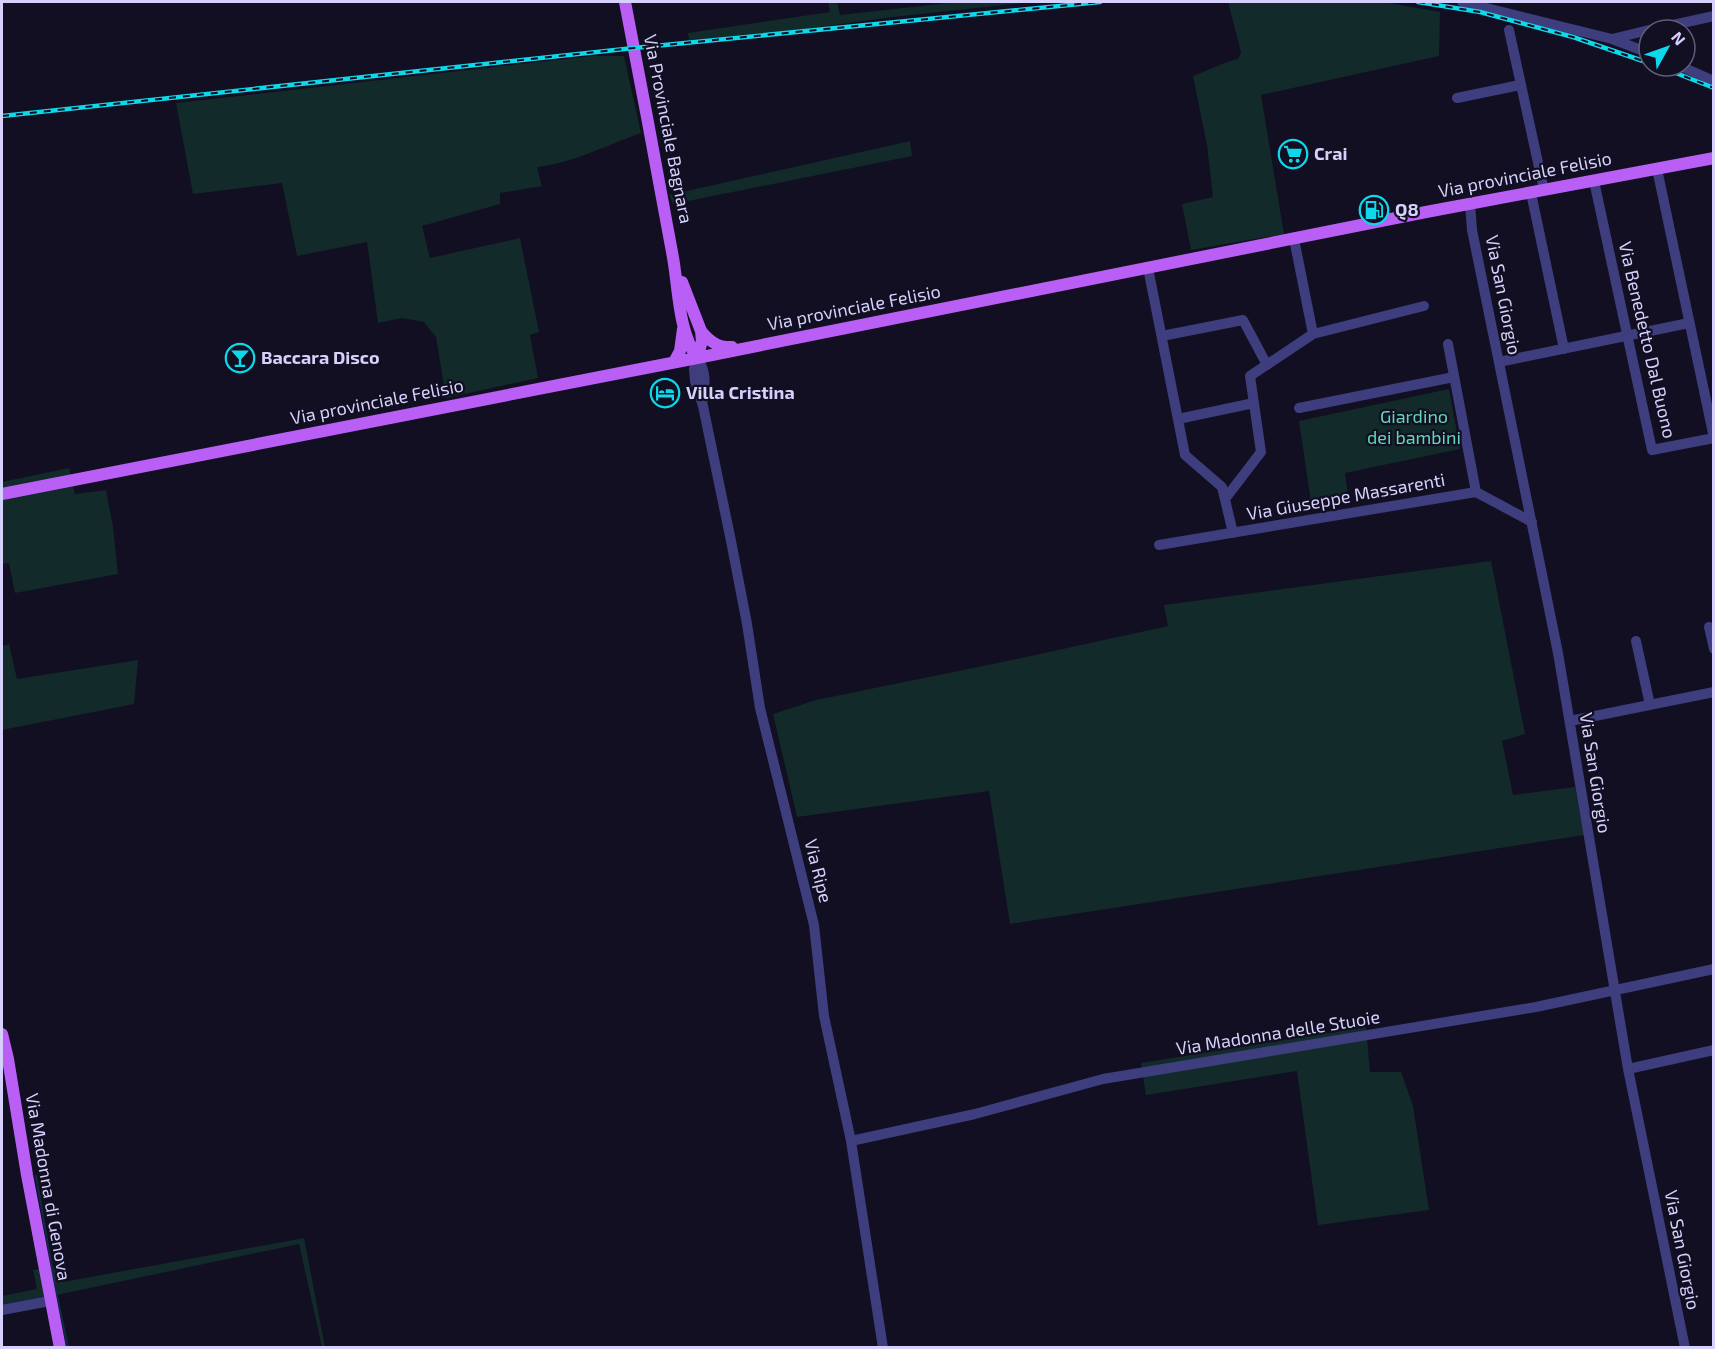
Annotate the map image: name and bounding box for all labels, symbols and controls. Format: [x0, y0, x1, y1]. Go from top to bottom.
north arrow [1637, 18, 1697, 78]
text: N [1668, 28, 1690, 49]
street label: Via Provinciale Bagnara [640, 32, 698, 225]
supermarket icon: Crai [1277, 138, 1309, 170]
place label: Crai [1314, 142, 1347, 164]
street label: Via provinciale Felisio [1436, 146, 1613, 202]
fuel station icon: Q8 [1358, 194, 1390, 226]
place label: Q8 [1395, 198, 1419, 220]
street label: Via San Giorgio [1482, 233, 1526, 357]
street label: Via Benedetto Dal Buono [1615, 239, 1681, 440]
street label: Via provinciale Felisio [765, 279, 942, 335]
bar icon: Baccara Disco [224, 342, 256, 374]
place label: Baccara Disco [261, 346, 380, 368]
street label: Via provinciale Felisio [288, 373, 465, 429]
hotel icon: Villa Cristina [649, 377, 681, 409]
place label: Villa Cristina [686, 381, 795, 403]
park label: Giardino dei bambini [1367, 405, 1461, 448]
street label: Via Giuseppe Massarenti [1245, 468, 1447, 524]
street label: Via San Giorgio [1576, 711, 1616, 835]
street label: Via Ripe [800, 837, 838, 905]
street label: Via Madonna delle Stuoie [1174, 1005, 1381, 1059]
street label: Via Madonna di Genova [22, 1091, 76, 1282]
street label: Via San Giorgio [1661, 1188, 1705, 1312]

